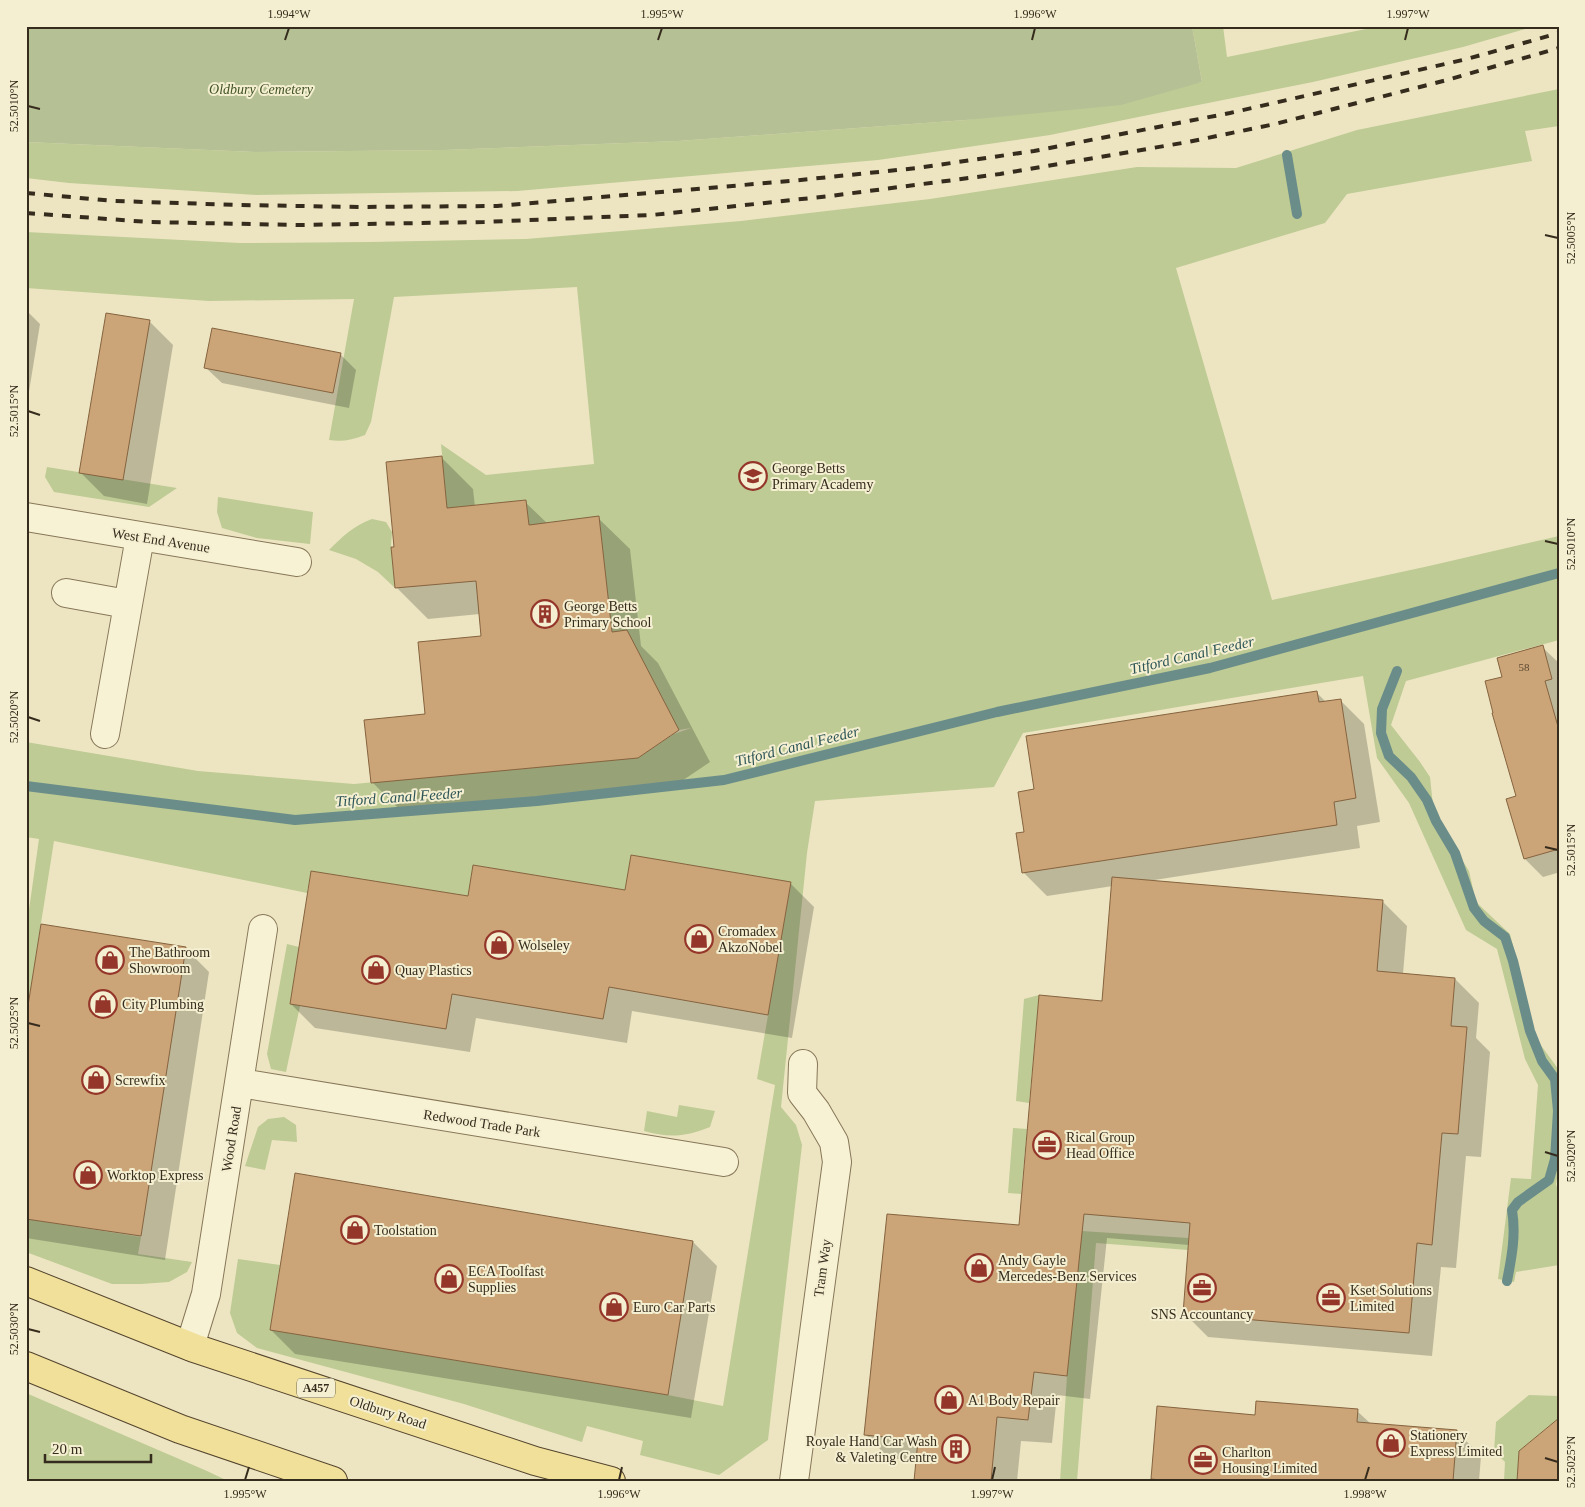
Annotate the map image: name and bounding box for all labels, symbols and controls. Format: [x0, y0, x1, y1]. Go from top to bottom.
text: 1.994°W [267, 7, 311, 21]
text: 1.995°W [640, 7, 684, 21]
text: 1.996°W [1013, 7, 1057, 21]
text: 1.997°W [1386, 7, 1430, 21]
text: 52.5010°N [7, 79, 21, 132]
park label: Oldbury Cemetery [209, 82, 314, 97]
text: 52.5005°N [1564, 211, 1578, 264]
text: 52.5015°N [7, 384, 21, 437]
school or university icon: George Betts Primary Academy [738, 461, 768, 491]
place label: George Betts Primary Academy [772, 461, 873, 492]
text: 52.5010°N [1564, 517, 1578, 570]
street label: West End Avenue [111, 525, 211, 556]
building icon: George Betts Primary School [530, 599, 560, 629]
place label: George Betts Primary School [564, 599, 652, 630]
water label: Titford Canal Feeder [1128, 633, 1256, 677]
house number: 58 [1519, 661, 1530, 673]
text: 52.5020°N [7, 690, 21, 743]
water label: Titford Canal Feeder [733, 723, 861, 769]
water label: Titford Canal Feeder [335, 785, 463, 809]
text: 52.5015°N [1564, 823, 1578, 876]
shop icon: Cromadex AkzoNobel [684, 924, 714, 954]
place label: Cromadex AkzoNobel [718, 924, 783, 955]
shop icon: Wolseley [484, 930, 514, 960]
place label: Wolseley [518, 938, 570, 953]
shop icon: The Bathroom Showroom [95, 945, 125, 975]
place label: The Bathroom Showroom [129, 945, 210, 976]
shop icon: Quay Plastics [361, 955, 391, 985]
place label: Quay Plastics [395, 963, 472, 978]
shop icon: City Plumbing [88, 989, 118, 1019]
text: 52.5025°N [7, 996, 21, 1049]
place label: City Plumbing [122, 997, 204, 1012]
shop icon: Screwfix [81, 1065, 111, 1095]
place label: Screwfix [115, 1073, 166, 1088]
street label: Wood Road [219, 1105, 244, 1173]
street label: Redwood Trade Park [422, 1107, 541, 1140]
text: 52.5020°N [1564, 1129, 1578, 1182]
office icon: Rical Group Head Office [1032, 1130, 1062, 1160]
place label: Rical Group Head Office [1066, 1130, 1135, 1161]
shop icon: Worktop Express [73, 1160, 103, 1190]
place label: Worktop Express [107, 1168, 203, 1183]
shop icon: Toolstation [340, 1215, 370, 1245]
place label: Toolstation [374, 1223, 437, 1238]
street label: Tram Way [811, 1238, 834, 1298]
shop icon: Andy Gayle Mercedes-Benz Services [964, 1253, 994, 1283]
place label: Andy Gayle Mercedes-Benz Services [998, 1253, 1137, 1284]
shop icon: ECA Toolfast Supplies [434, 1264, 464, 1294]
place label: ECA Toolfast Supplies [468, 1264, 544, 1295]
office icon: SNS Accountancy [1187, 1273, 1217, 1303]
office icon: Kset Solutions Limited [1316, 1283, 1346, 1313]
place label: Kset Solutions Limited [1350, 1283, 1432, 1314]
shop icon: Euro Car Parts [599, 1292, 629, 1322]
place label: Euro Car Parts [633, 1300, 715, 1315]
text: 52.5030°N [7, 1302, 21, 1355]
place label: SNS Accountancy [1151, 1307, 1253, 1322]
road number: A457 [297, 1379, 335, 1398]
shop icon: A1 Body Repair [934, 1385, 964, 1415]
street label: Oldbury Road [348, 1393, 428, 1432]
place label: A1 Body Repair [968, 1393, 1060, 1408]
shop icon: Stationery Express Limited [1376, 1428, 1406, 1458]
place label: Stationery Express Limited [1410, 1428, 1502, 1459]
scale bar [45, 1432, 151, 1464]
place label: Royale Hand Car Wash & Valeting Centre [806, 1434, 937, 1465]
building icon: Royale Hand Car Wash & Valeting Centre [941, 1434, 971, 1464]
text: 52.5025°N [1564, 1435, 1578, 1488]
text: 20 m [52, 1441, 83, 1457]
office icon: Charlton Housing Limited [1188, 1445, 1218, 1475]
place label: Charlton Housing Limited [1222, 1445, 1317, 1476]
text: 1.995°W [223, 1487, 267, 1501]
text: 1.996°W [597, 1487, 641, 1501]
text: 1.997°W [970, 1487, 1014, 1501]
text: 1.998°W [1343, 1487, 1387, 1501]

